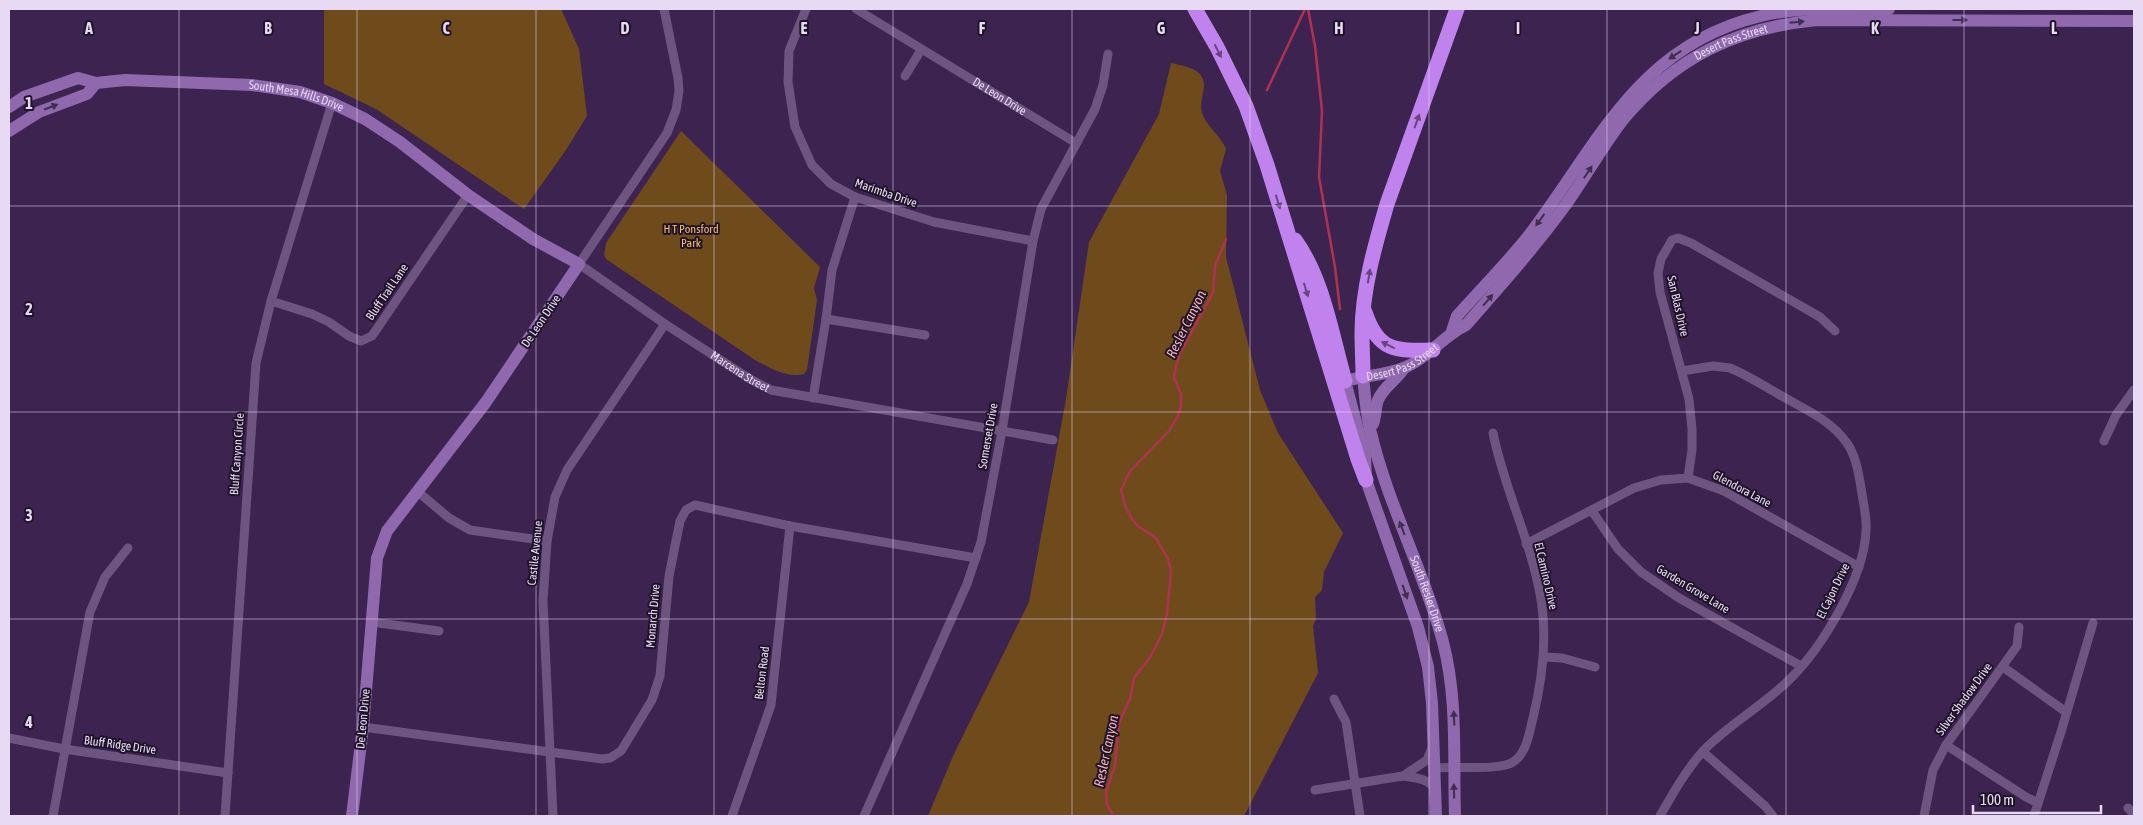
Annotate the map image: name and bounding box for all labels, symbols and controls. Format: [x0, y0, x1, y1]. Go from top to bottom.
one-way arrow [1952, 16, 1968, 24]
one-way arrow [1789, 18, 1805, 26]
text: A [84, 19, 93, 37]
text: B [264, 19, 272, 37]
text: C [442, 19, 450, 37]
text: D [621, 19, 630, 37]
text: E [801, 19, 808, 37]
text: F [979, 19, 986, 37]
text: G [1157, 19, 1166, 37]
text: H [1334, 19, 1344, 37]
text: I [1516, 19, 1520, 37]
text: J [1693, 19, 1700, 37]
text: K [1871, 19, 1879, 37]
text: L [2051, 19, 2058, 37]
street label: Desert Pass Street [1692, 21, 1770, 63]
one-way arrow [1215, 44, 1223, 58]
one-way arrow [1669, 50, 1682, 60]
street label: De Leon Drive [970, 75, 1029, 118]
street label: South Mesa Hills Drive [249, 78, 346, 115]
text: 1 [25, 94, 33, 112]
one-way arrow [44, 103, 59, 111]
one-way arrow [1414, 113, 1421, 128]
one-way arrow [1583, 165, 1593, 178]
street label: Marimba Drive [853, 176, 919, 210]
one-way arrow [1275, 195, 1283, 210]
one-way arrow [1534, 213, 1545, 226]
park label: H T Ponsford Park [663, 222, 719, 250]
street label: Bluff Trail Lane [363, 261, 411, 323]
one-way arrow [1365, 267, 1373, 283]
street label: San Blas Drive [1664, 274, 1692, 338]
one-way arrow [1302, 282, 1310, 297]
water label: Resler Canyon [1163, 288, 1209, 360]
street label: De Leon Drive [518, 292, 564, 350]
one-way arrow [1482, 294, 1494, 306]
text: 2 [25, 300, 33, 318]
street label: Desert Pass Street [1365, 340, 1442, 384]
one-way arrow [1381, 341, 1396, 349]
street label: Marcena Street [708, 348, 772, 395]
street label: Somerset Drive [975, 402, 1001, 470]
street label: Bluff Canyon Circle [227, 413, 247, 495]
street label: Glendora Lane [1710, 468, 1774, 510]
text: 3 [25, 506, 33, 524]
street label: Castile Avenue [525, 520, 545, 586]
one-way arrow [1398, 520, 1406, 535]
street label: El Camino Drive [1531, 541, 1561, 611]
street label: South Resler Drive [1407, 554, 1447, 634]
street label: El Cajon Drive [1814, 561, 1852, 621]
street label: Garden Grove Lane [1654, 562, 1732, 616]
street label: Monarch Drive [643, 584, 663, 648]
one-way arrow [1402, 584, 1409, 599]
street label: Belton Road [752, 646, 772, 700]
street label: Silver Shadow Drive [1933, 660, 1995, 738]
street label: De Leon Drive [353, 688, 373, 750]
one-way arrow [1449, 709, 1457, 725]
text: 4 [24, 713, 33, 731]
water label: Resler Canyon [1091, 714, 1121, 788]
street label: Bluff Ridge Drive [83, 733, 157, 757]
scale bar [1973, 782, 2100, 814]
one-way arrow [1450, 783, 1458, 799]
text: 100 m [1980, 791, 2014, 808]

